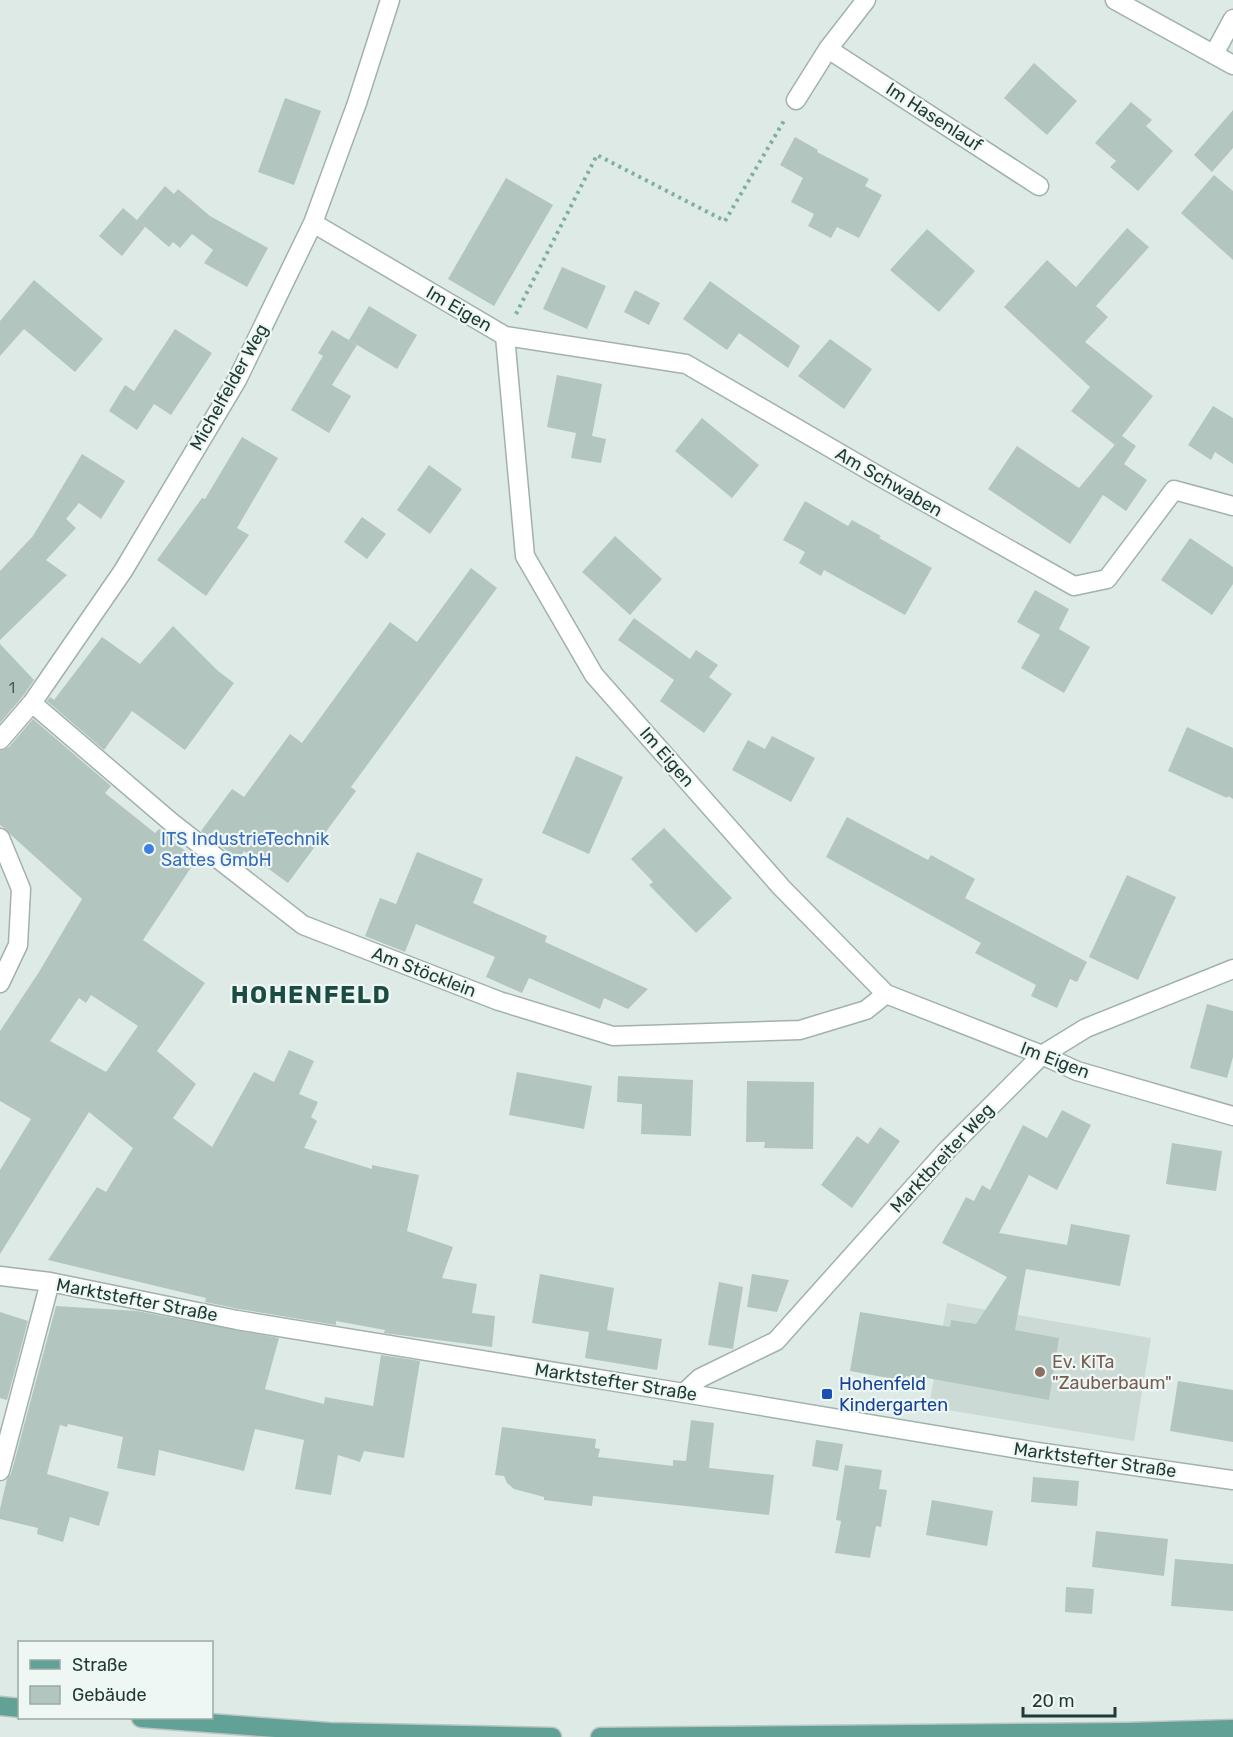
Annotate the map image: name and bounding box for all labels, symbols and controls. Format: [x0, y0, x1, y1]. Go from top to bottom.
street label: Im Hasenlauf [882, 78, 986, 156]
street label: Im Eigen [422, 281, 496, 337]
street label: Michelfelder Weg [185, 320, 273, 454]
street label: Am Schwaben [831, 442, 947, 522]
house number: 1 [9, 679, 15, 697]
street label: Im Eigen [635, 722, 699, 792]
place label: ITS IndustrieTechnik Sattes GmbH [161, 828, 330, 871]
marker: ITS IndustrieTechnik Sattes GmbH [142, 842, 156, 856]
street label: Am Stöcklein [369, 942, 479, 1002]
district label: HOHENFELD [231, 981, 391, 1009]
street label: Im Eigen [1017, 1037, 1093, 1083]
street label: Marktbreiter Weg [886, 1099, 998, 1217]
street label: Marktstefter Straße [54, 1274, 220, 1326]
place label: Ev. KiTa "Zauberbaum" [1052, 1351, 1172, 1394]
street label: Marktstefter Straße [533, 1358, 699, 1406]
marker: Ev. KiTa "Zauberbaum" [1033, 1365, 1047, 1379]
place label: Hohenfeld Kindergarten [839, 1373, 948, 1416]
marker: Hohenfeld Kindergarten [820, 1387, 834, 1401]
street label: Marktstefter Straße [1012, 1438, 1178, 1482]
legend [18, 1641, 213, 1719]
text: Straße [72, 1654, 128, 1676]
scale bar [1023, 1680, 1114, 1718]
text: Gebäude [72, 1684, 147, 1706]
text: 20 m [1032, 1690, 1074, 1712]

